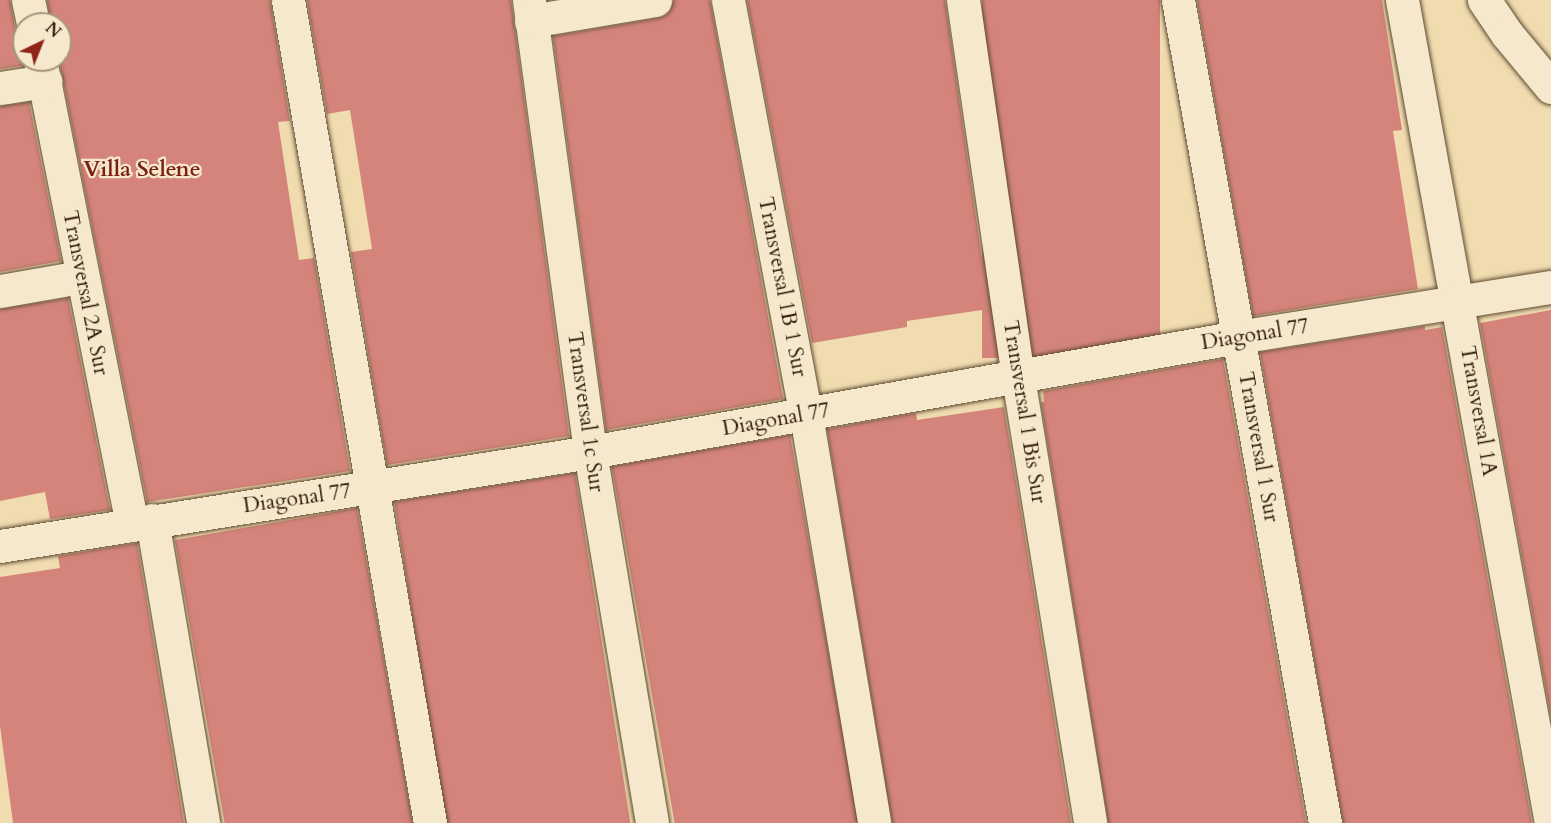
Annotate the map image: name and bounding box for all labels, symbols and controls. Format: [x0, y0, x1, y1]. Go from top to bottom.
north arrow [12, 12, 72, 72]
text: N [40, 18, 65, 43]
district label: Villa Selene [83, 157, 201, 183]
street label: Transversal 1B 1 Sur [752, 195, 812, 379]
street label: Transversal 2A Sur [57, 209, 113, 377]
street label: Diagonal 77 [1199, 314, 1311, 356]
street label: Transversal 1 Bis Sur [997, 319, 1051, 505]
street label: Transversal 1c Sur [561, 330, 609, 494]
street label: Transversal 1A [1454, 344, 1502, 478]
street label: Transversal 1 Sur [1232, 370, 1284, 524]
street label: Diagonal 77 [720, 398, 832, 442]
street label: Diagonal 77 [241, 479, 353, 519]

